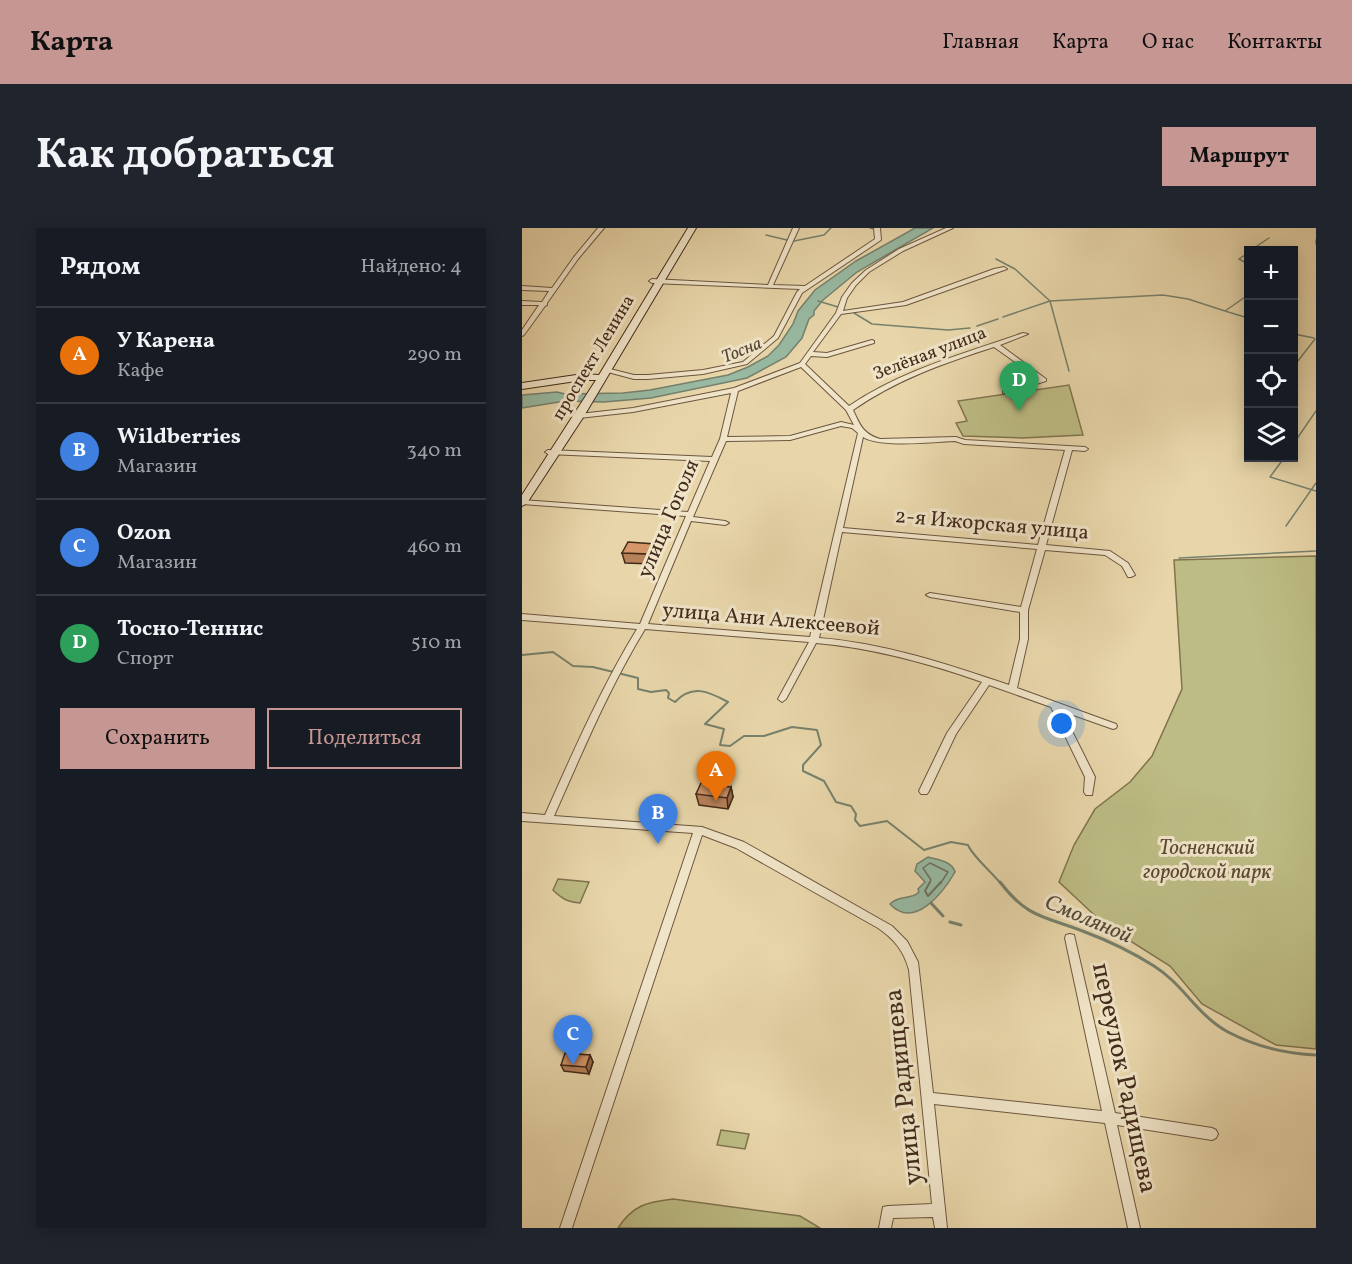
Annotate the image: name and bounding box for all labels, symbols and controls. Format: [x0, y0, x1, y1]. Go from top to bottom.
text: Карта [30, 23, 113, 62]
text: Главная [942, 28, 1019, 57]
text: Карта [1052, 28, 1109, 57]
text: О нас [1142, 28, 1194, 57]
text: Контакты [1227, 28, 1322, 57]
text: Как добраться [36, 127, 335, 186]
button: Маршрут [1162, 127, 1316, 186]
map controls [1244, 246, 1298, 462]
button: + [1244, 246, 1298, 300]
text: Рядом [60, 249, 140, 285]
text: Найдено: 4 [361, 253, 462, 281]
street label: проспект Ленина [547, 291, 641, 425]
button: − [1244, 300, 1298, 354]
street label: Зелёная улица [870, 321, 990, 387]
text: У Карена [117, 326, 215, 357]
water label: Тосна [718, 332, 766, 370]
text: A [72, 341, 87, 369]
text: 290 m [407, 341, 462, 369]
button: locate [1244, 354, 1298, 408]
text: Кафе [117, 357, 164, 385]
pin: D [1000, 362, 1038, 411]
button: layers [1244, 408, 1298, 462]
text: Wildberries [117, 422, 241, 453]
text: B [73, 437, 86, 465]
text: 340 m [406, 437, 462, 465]
text: Магазин [117, 453, 197, 481]
street label: улица Гоголя [631, 455, 707, 583]
street label: 2-я Ижорская улица [894, 502, 1090, 548]
text: Ozon [117, 518, 172, 549]
text: C [73, 533, 86, 561]
text: 460 m [406, 533, 462, 561]
text: Магазин [117, 549, 197, 577]
street label: улица Ани Алексеевой [661, 596, 881, 644]
text: Тосно-Теннис [117, 614, 263, 645]
text: D [72, 629, 87, 657]
text: 510 m [411, 629, 462, 657]
text: Спорт [117, 645, 174, 673]
button: Сохранить [60, 708, 255, 769]
button: Поделиться [267, 708, 462, 769]
your location [1047, 709, 1076, 738]
pin: A [696, 752, 736, 801]
pin: B [638, 794, 678, 844]
park label: Тосненский городской парк [1143, 834, 1272, 887]
water label: Смоляной [1039, 888, 1137, 952]
street label: переулок Радищева [1082, 960, 1166, 1196]
street label: улица Радищева [876, 987, 932, 1187]
pin: C [554, 1016, 592, 1065]

